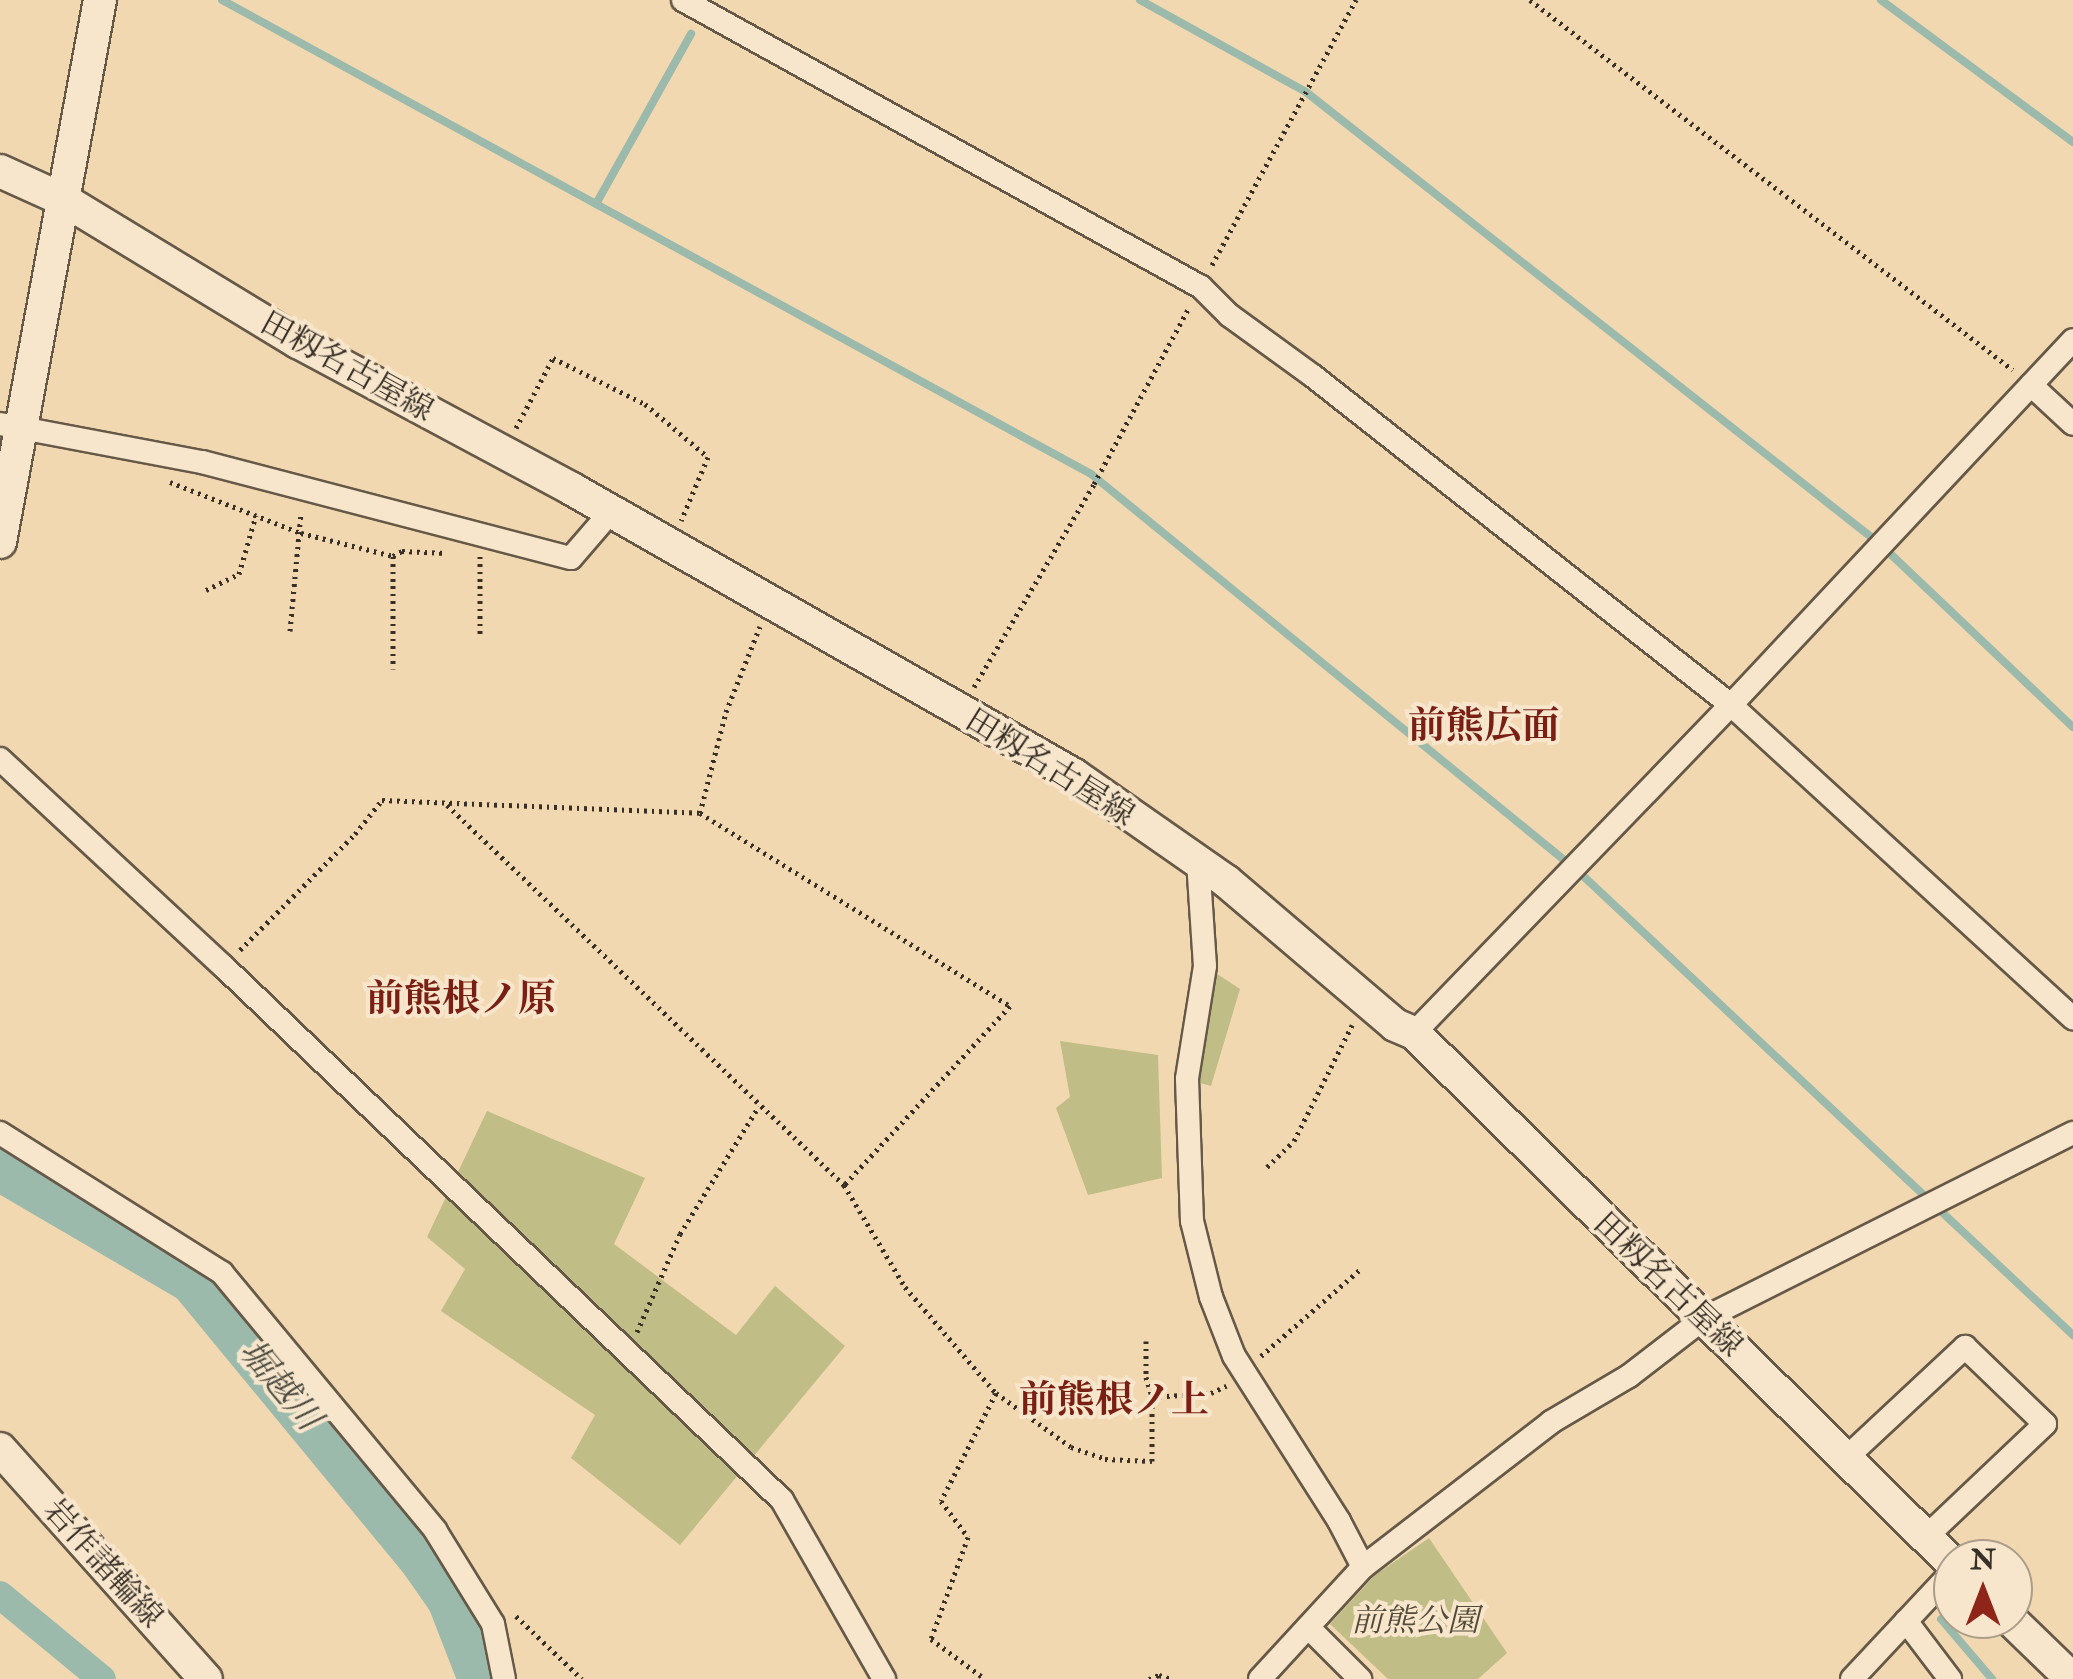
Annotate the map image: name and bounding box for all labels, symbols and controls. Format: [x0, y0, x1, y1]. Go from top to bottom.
street label: 田籾名古屋線 [254, 304, 440, 430]
street label: 田籾名古屋線 [958, 701, 1142, 835]
district label: 前熊広面 [1408, 704, 1560, 750]
district label: 前熊根ノ原 [366, 977, 556, 1023]
street label: 田籾名古屋線 [1586, 1205, 1750, 1365]
water label: 堀越川 [230, 1331, 330, 1439]
district label: 前熊根ノ上 [1019, 1378, 1209, 1424]
street label: 岩作諸輪線 [35, 1492, 171, 1636]
north arrow [1933, 1539, 2033, 1639]
text: N [1970, 1543, 1996, 1578]
park label: 前熊公園 [1351, 1602, 1479, 1640]

